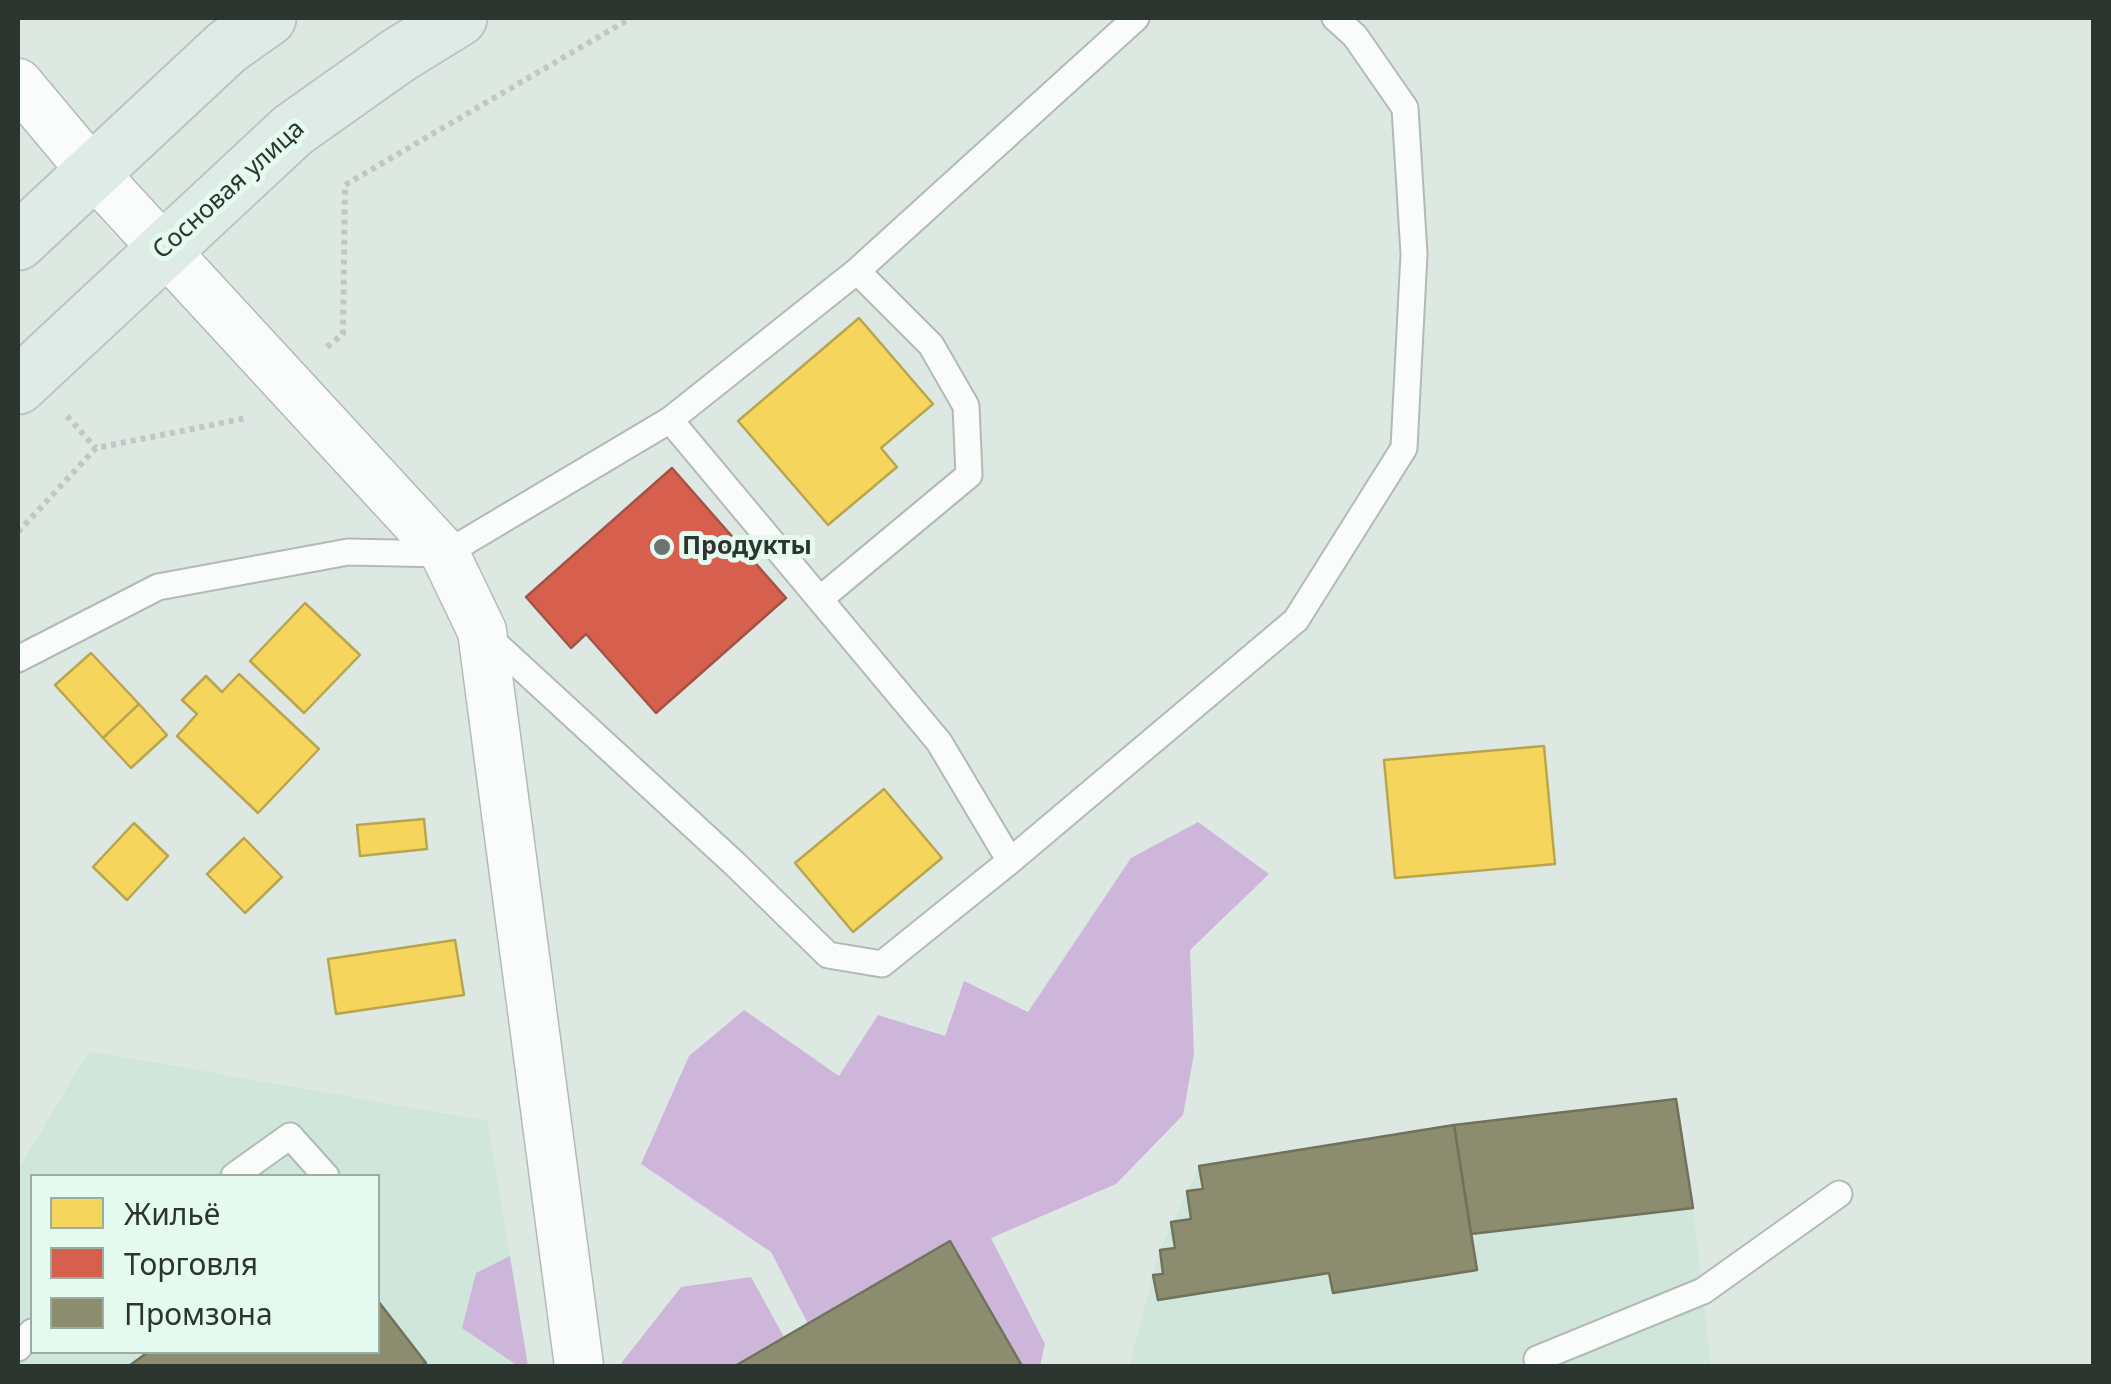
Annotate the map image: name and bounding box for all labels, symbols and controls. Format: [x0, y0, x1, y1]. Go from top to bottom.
street label: Сосновая улица [147, 114, 311, 266]
place label: Продукты [682, 532, 812, 562]
marker: Продукты [651, 536, 673, 558]
legend [30, 1174, 380, 1354]
text: Жильё [124, 1193, 220, 1234]
text: Торговля [124, 1243, 258, 1284]
text: Промзона [124, 1293, 273, 1334]

